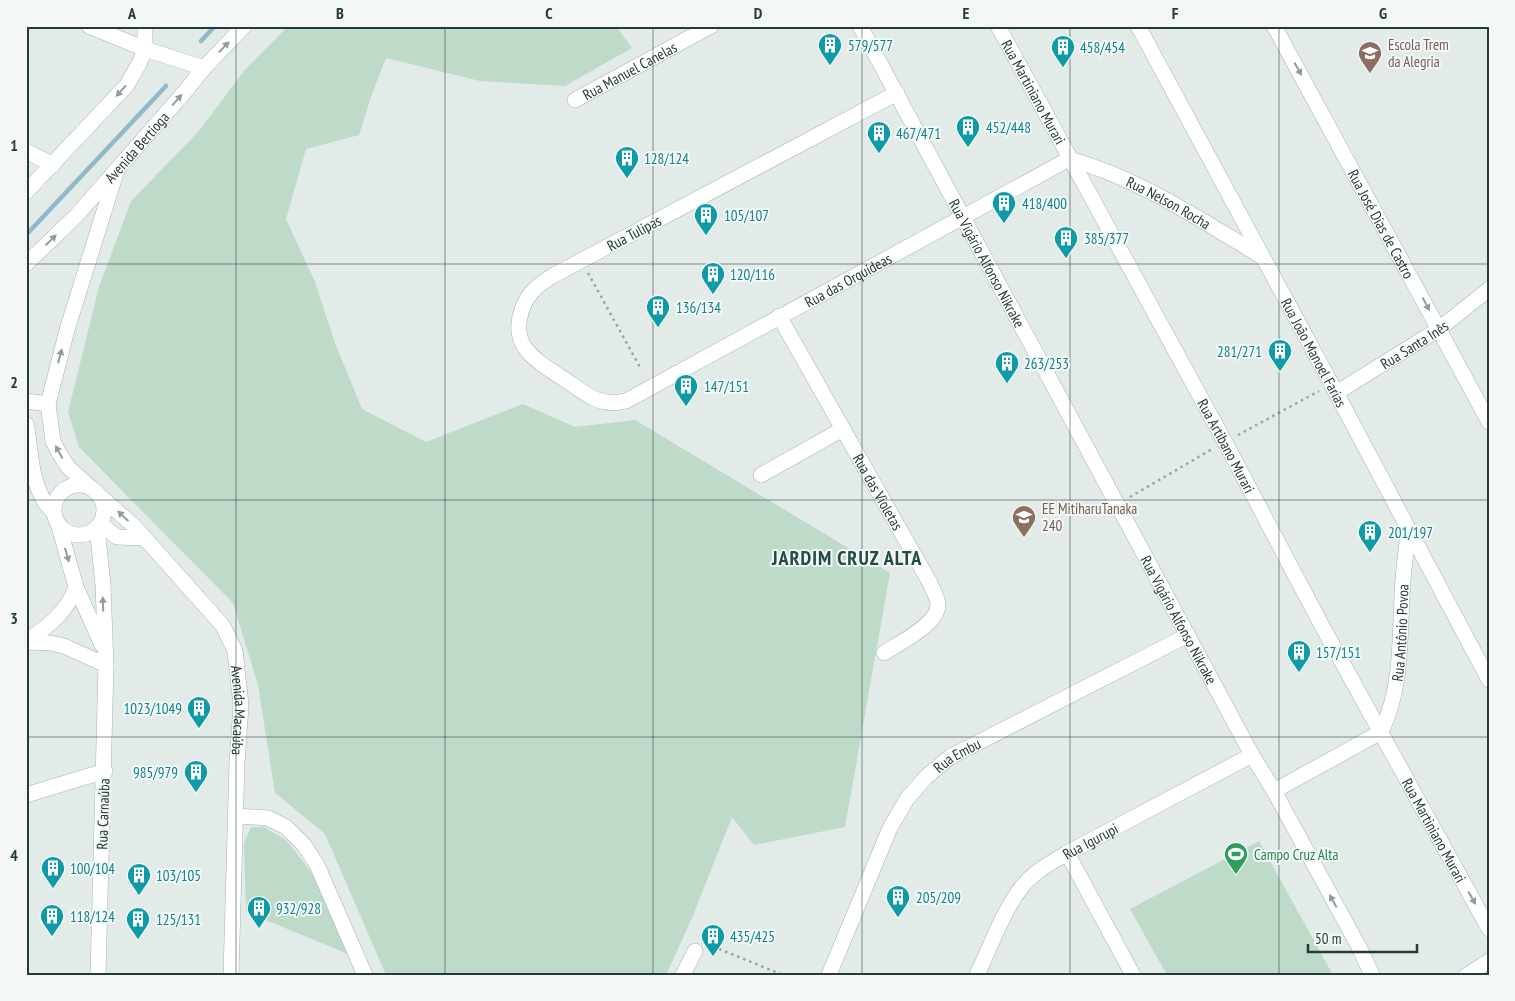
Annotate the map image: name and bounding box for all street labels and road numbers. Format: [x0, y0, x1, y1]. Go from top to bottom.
street label: Rua Martiniano Murari [998, 36, 1070, 147]
street label: Rua Manuel Canelas [579, 37, 680, 104]
street label: Avenida Bertioga [100, 108, 173, 187]
street label: Rua José Dias de Castro [1344, 166, 1419, 282]
street label: Rua Nelson Rocha [1124, 172, 1214, 233]
street label: Rua Vigário Alfonso Nikrake [945, 195, 1030, 331]
street label: Rua Tulipas [604, 211, 664, 255]
street label: Rua das Orquídeas [801, 248, 895, 311]
street label: Rua João Manoel Farias [1277, 295, 1351, 410]
street label: Rua Santa Inês [1377, 316, 1452, 373]
street label: Rua Artibano Murari [1194, 395, 1260, 496]
street label: Rua das Violetas [849, 450, 908, 533]
street label: Rua Vigário Alfonso Nikrake [1137, 552, 1222, 687]
street label: Rua Antônio Povoa [1387, 583, 1412, 682]
street label: Avenida Macaúba [227, 664, 251, 756]
street label: Rua Embu [929, 733, 984, 777]
street label: Rua Martiniano Murari [1398, 775, 1471, 886]
street label: Rua Carnaúba [92, 778, 114, 850]
street label: Rua Igurupi [1059, 818, 1121, 863]

